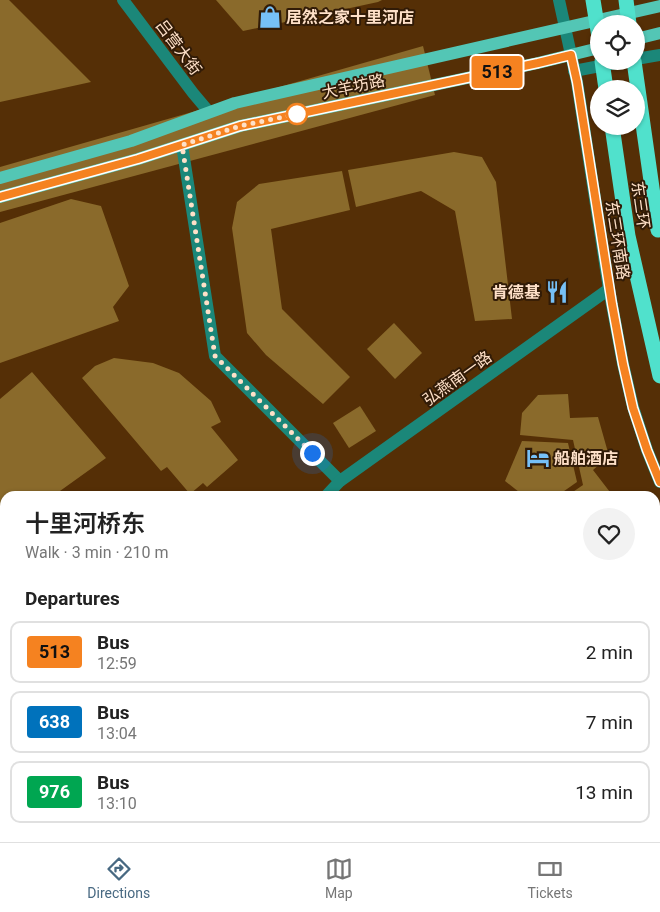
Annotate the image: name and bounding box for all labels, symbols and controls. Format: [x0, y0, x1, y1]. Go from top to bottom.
shop icon: 居然之家十里河店 [257, 4, 283, 30]
place label: 居然之家十里河店 [286, 8, 414, 27]
map controls [590, 15, 645, 135]
button: locate [590, 15, 645, 70]
street label: 吕营大街 [152, 16, 205, 79]
line badge: 513 [468, 56, 526, 88]
text: 513 [482, 61, 512, 82]
street label: 大羊坊路 [320, 71, 386, 102]
button: layers [590, 80, 645, 135]
unlabelled marker [286, 103, 308, 125]
street label: 东三环 [628, 180, 653, 230]
street label: 东三环南路 [602, 199, 633, 281]
restaurant icon: 肯德基 [544, 279, 570, 305]
place label: 肯德基 [492, 283, 541, 302]
street label: 弘燕南一路 [419, 347, 495, 410]
your location [300, 441, 325, 466]
hotel icon: 船舶酒店 [525, 445, 551, 471]
place label: 船舶酒店 [554, 449, 618, 468]
button: heart [583, 508, 635, 560]
text: 十里河桥东 [25, 510, 145, 538]
text: Walk · 3 min · 210 m [25, 543, 169, 562]
text: Departures [25, 587, 120, 610]
text: Bus [97, 631, 130, 654]
text: 513 [39, 641, 70, 662]
text: 2 min [586, 641, 633, 664]
text: 12:59 [97, 654, 137, 673]
text: Bus [97, 701, 130, 724]
text: 638 [39, 711, 70, 732]
text: 7 min [586, 711, 633, 734]
text: 13:04 [97, 724, 137, 743]
text: Bus [97, 771, 130, 794]
text: 976 [39, 781, 70, 802]
text: 13 min [575, 781, 633, 804]
text: 13:10 [97, 794, 137, 813]
tab: Directions [87, 855, 150, 901]
tab: Map [325, 855, 353, 901]
tab: Tickets [527, 855, 573, 901]

